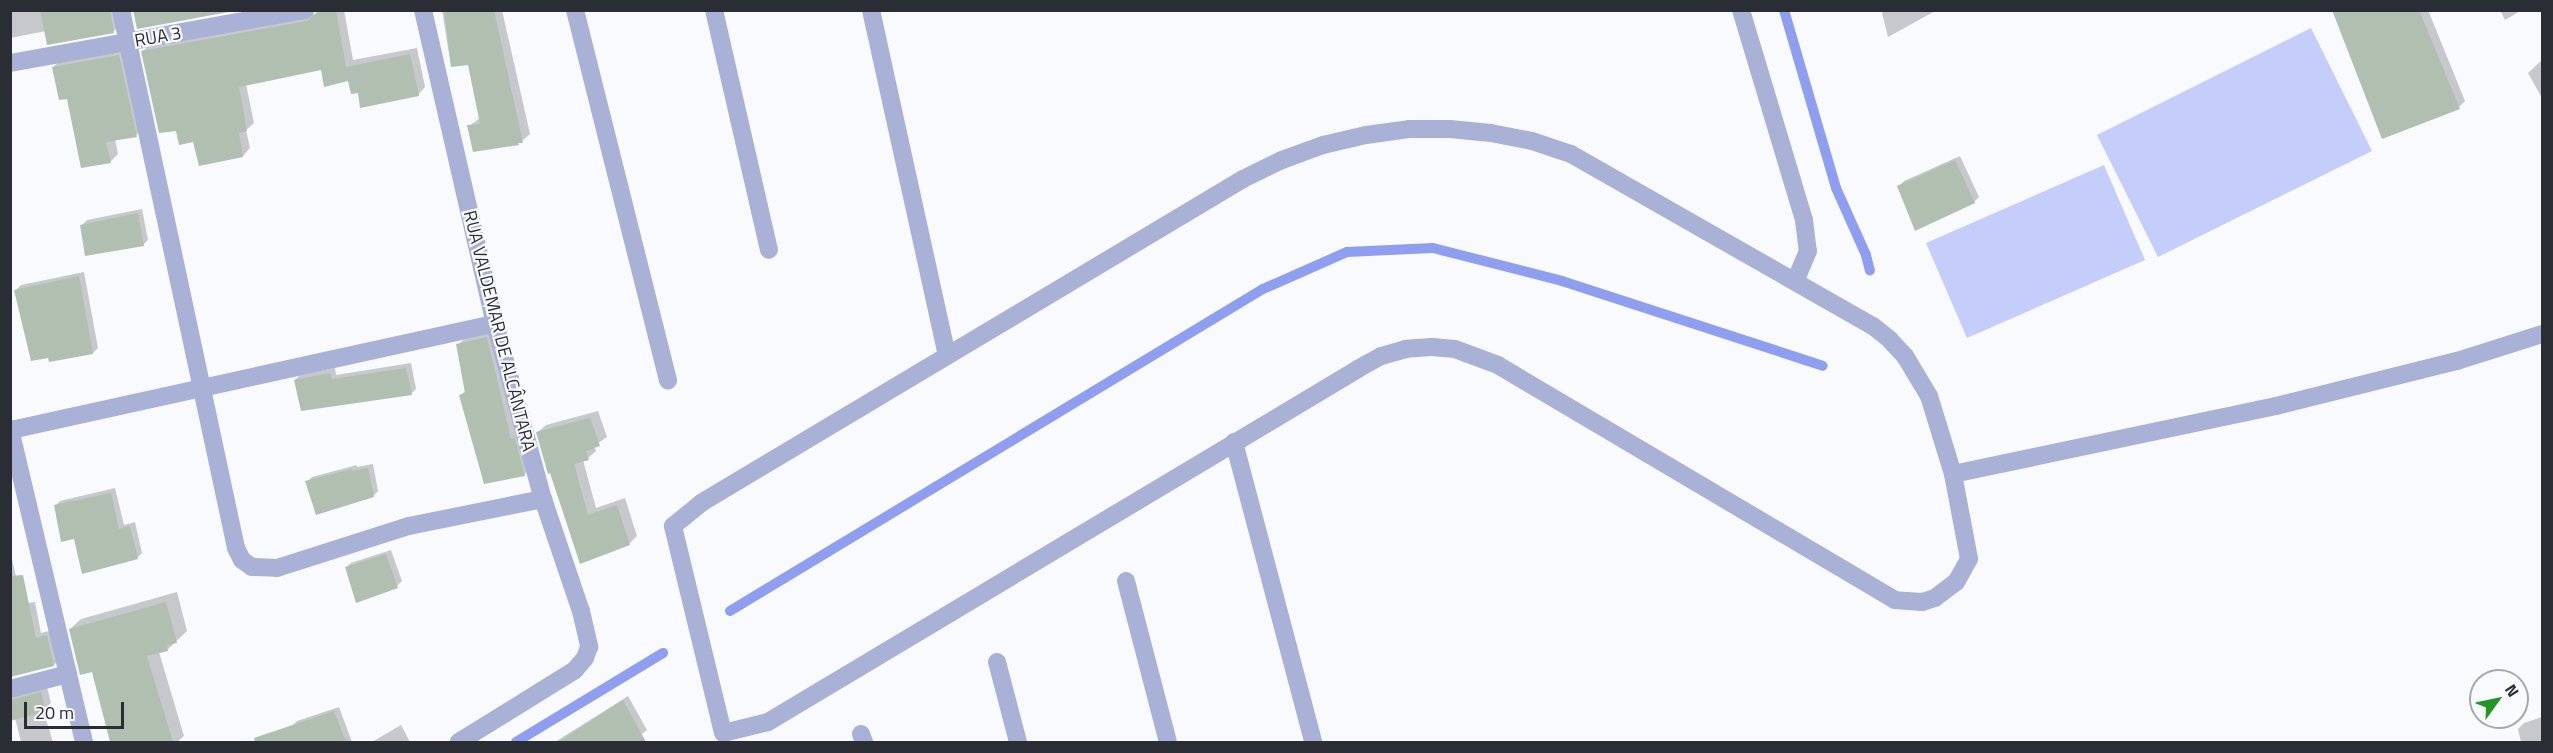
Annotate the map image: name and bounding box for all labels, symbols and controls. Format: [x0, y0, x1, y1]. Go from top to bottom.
street label: RUA 3 [133, 22, 183, 52]
street label: RUA VALDEMAR DE ALCÂNTARA [459, 208, 539, 454]
north arrow [2469, 669, 2529, 729]
text: N [2499, 679, 2526, 701]
scale bar [27, 690, 128, 728]
text: 20 m [35, 699, 74, 726]

